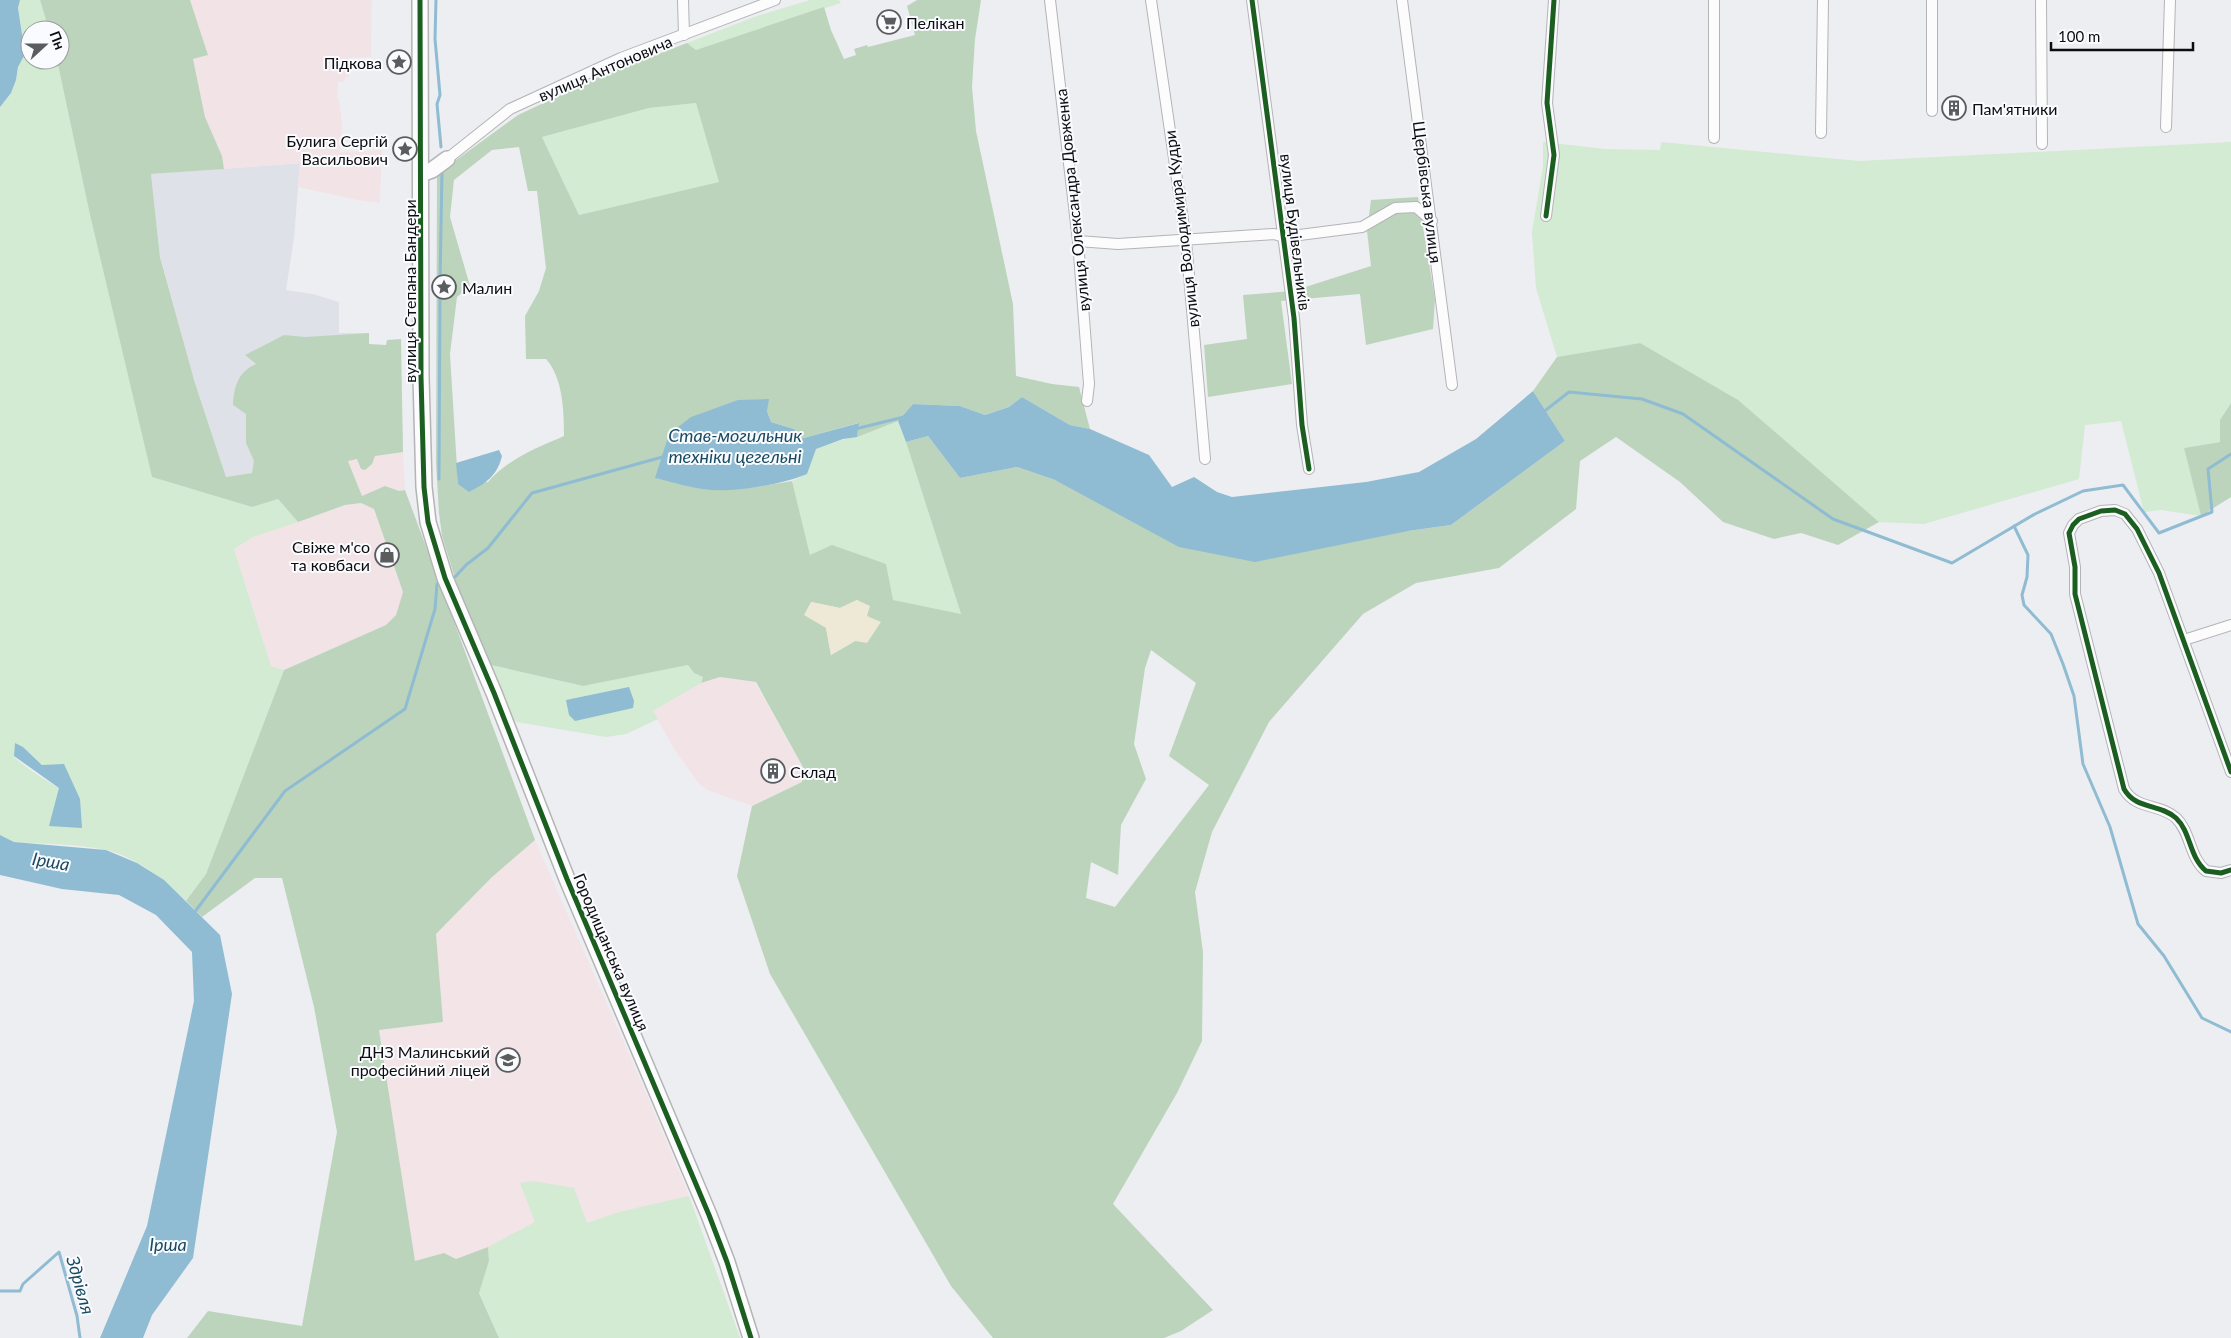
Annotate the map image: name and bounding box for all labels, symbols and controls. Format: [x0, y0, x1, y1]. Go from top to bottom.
supermarket icon: Пелікан [876, 9, 902, 35]
place label: Пелікан [906, 13, 964, 32]
north arrow [20, 20, 70, 70]
scale bar [2051, 20, 2194, 52]
text: 100 m [2058, 27, 2100, 45]
text: Пн [46, 29, 69, 52]
street label: вулиця Антоновича [535, 31, 675, 105]
place icon: Підкова [386, 49, 412, 75]
place label: Підкова [324, 53, 382, 72]
street label: вулиця Олександра Довженка [1051, 88, 1093, 312]
building icon: Пам'ятники [1941, 95, 1967, 121]
place label: Пам'ятники [1972, 99, 2058, 118]
street label: Щербівська вулиця [1410, 120, 1446, 264]
street label: вулиця Володимира Кудри [1159, 129, 1203, 329]
place label: Булига Сергій Васильович [286, 131, 388, 168]
place icon: Булига Сергій Васильович [392, 136, 418, 162]
street label: вулиця Будівельників [1277, 152, 1315, 312]
street label: вулиця Степана Бандери [400, 199, 419, 383]
place icon: Малин [431, 274, 457, 300]
place label: Малин [462, 278, 512, 297]
water label: Став-могильник техніки цегельні [668, 424, 802, 467]
place label: Свіже м'со та ковбаси [291, 537, 370, 574]
shop icon: Свіже м'со та ковбаси [374, 542, 400, 568]
building icon: Склад [760, 758, 786, 784]
place label: Склад [790, 762, 836, 781]
water label: Ірша [31, 847, 71, 875]
street label: Городищанська вулиця [570, 870, 654, 1034]
place label: ДНЗ Малинський професійний ліцей [351, 1042, 490, 1079]
school or university icon: ДНЗ Малинський професійний ліцей [495, 1047, 521, 1073]
water label: Ірша [149, 1233, 187, 1255]
water label: Здрівля [62, 1252, 100, 1317]

